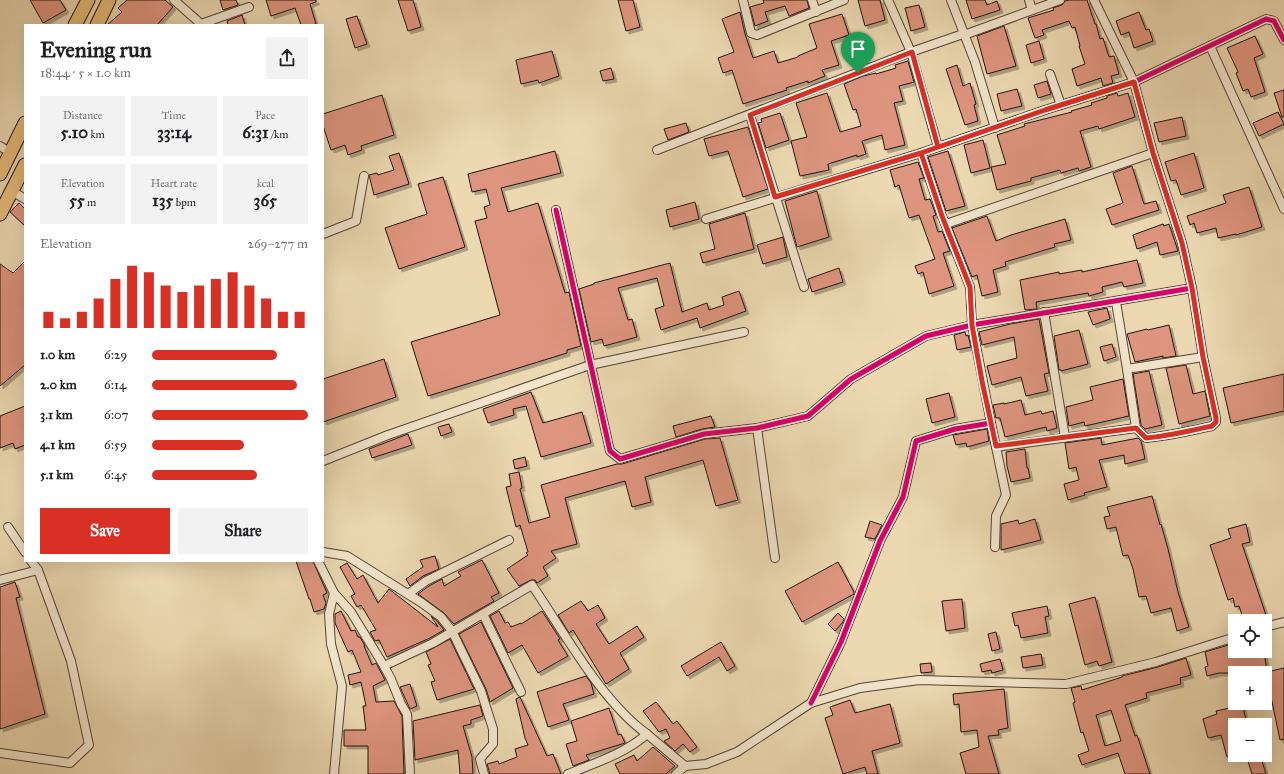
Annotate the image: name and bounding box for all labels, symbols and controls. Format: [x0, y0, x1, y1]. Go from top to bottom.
pin [841, 32, 875, 73]
text: Evening run [40, 36, 152, 63]
button: share [266, 37, 308, 79]
icon: arrive [847, 38, 869, 60]
text: 18:44 · 5 × 1.0 km [40, 65, 131, 81]
text: Distance [63, 109, 102, 122]
text: Time [162, 109, 186, 122]
text: Pace [255, 109, 275, 122]
text: 5.10 [61, 122, 88, 143]
text: 33:14 [157, 122, 191, 143]
text: 6:31 [242, 122, 269, 143]
text: km [88, 128, 105, 141]
text: /km [269, 128, 288, 141]
text: Elevation [61, 177, 105, 190]
text: Heart rate [151, 177, 197, 190]
text: kcal [257, 177, 274, 190]
text: 55 [69, 190, 85, 211]
text: 135 [152, 190, 173, 211]
text: 365 [254, 190, 277, 211]
text: m [85, 196, 96, 209]
text: bpm [173, 196, 196, 209]
text: Elevation [40, 236, 92, 252]
text: 269–277 m [247, 236, 308, 252]
text: 1.0 km [40, 347, 75, 363]
text: 6:29 [104, 347, 127, 363]
text: 2.0 km [40, 377, 77, 393]
text: 6:14 [104, 377, 126, 393]
text: 3.1 km [40, 407, 73, 423]
text: 6:07 [104, 407, 128, 423]
text: 4.1 km [40, 437, 75, 453]
text: 6:59 [104, 437, 127, 453]
text: 5.1 km [40, 467, 73, 483]
text: 6:45 [104, 467, 127, 483]
button: Save [40, 508, 170, 554]
button: Share [178, 508, 308, 554]
map controls [1228, 614, 1272, 762]
button: locate [1228, 614, 1272, 658]
button: + [1228, 666, 1272, 710]
button: − [1228, 718, 1272, 762]

